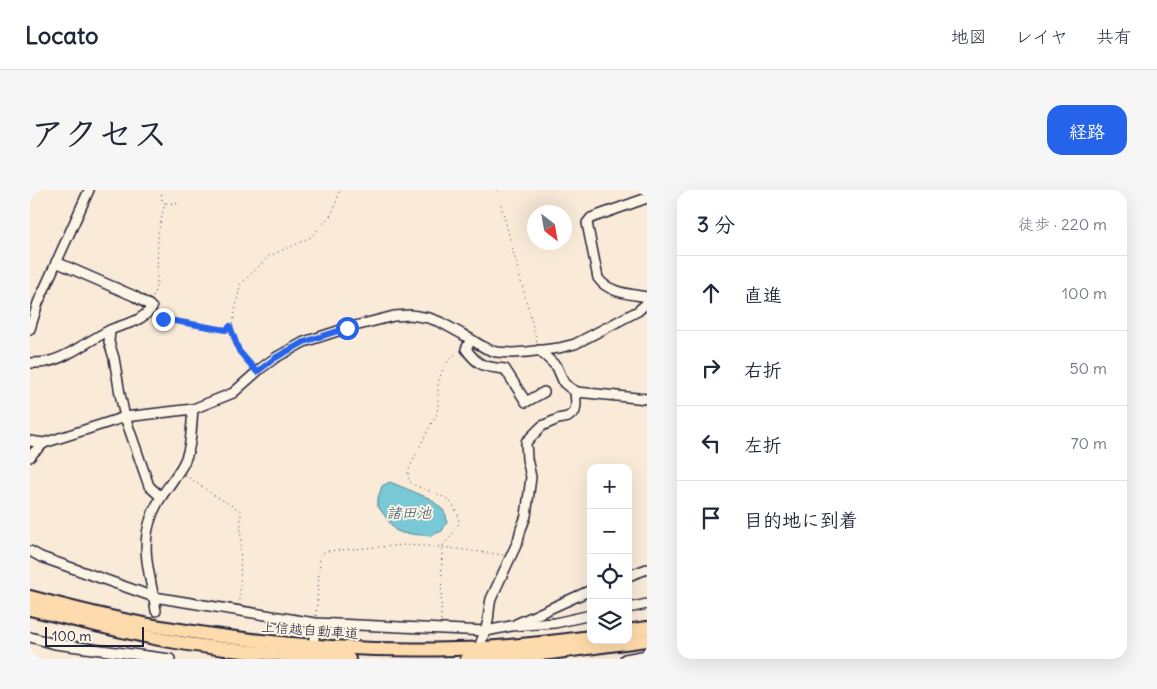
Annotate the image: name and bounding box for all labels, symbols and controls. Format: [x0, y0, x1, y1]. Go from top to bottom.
text: Locato [25, 20, 99, 50]
text: 地図 [951, 25, 987, 48]
text: レイヤ [1015, 25, 1068, 48]
text: 共有 [1096, 25, 1132, 48]
button: 経路 [1047, 105, 1127, 155]
text: アクセス [30, 111, 168, 155]
north arrow [527, 205, 572, 250]
text: 3 分 [697, 211, 735, 238]
text: 徒歩 · 220 m [1018, 214, 1107, 234]
icon: ahead [697, 279, 725, 307]
text: 直進 [744, 283, 782, 307]
text: 100 m [1062, 283, 1107, 303]
route end [152, 308, 175, 331]
route start [336, 317, 359, 340]
icon: right [697, 354, 725, 382]
text: 右折 [744, 358, 782, 382]
text: 50 m [1069, 358, 1107, 378]
icon: left [697, 429, 725, 457]
text: 左折 [744, 433, 782, 457]
text: 70 m [1071, 433, 1107, 453]
map controls [587, 464, 632, 644]
button: + [587, 464, 632, 509]
water label: 諸田池 [386, 503, 432, 522]
icon: arrive [697, 504, 725, 532]
text: 目的地に到着 [744, 508, 858, 532]
button: − [587, 509, 632, 554]
button: locate [587, 554, 632, 599]
button: layers [587, 599, 632, 644]
street label: 上信越自動車道 [260, 618, 360, 642]
scale bar [45, 624, 144, 647]
text: 100 m [52, 627, 92, 645]

